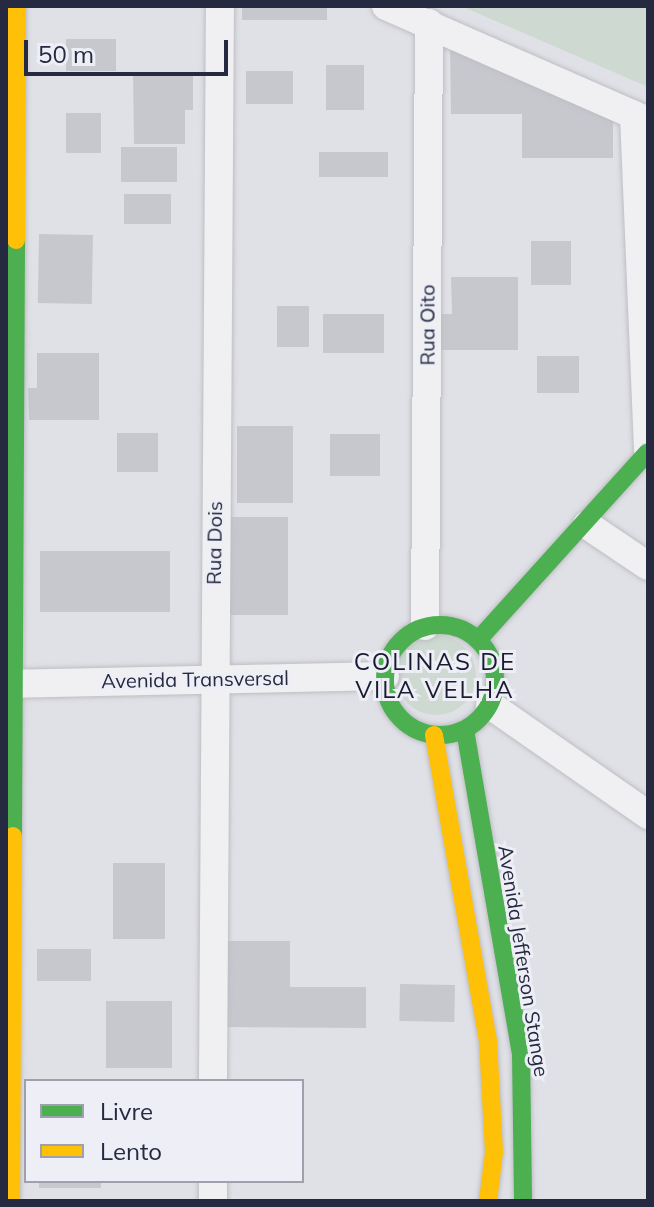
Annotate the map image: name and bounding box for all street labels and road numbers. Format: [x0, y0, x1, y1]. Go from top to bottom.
street label: Rua Oito [415, 284, 439, 366]
street label: Rua Dois [201, 501, 227, 585]
street label: Avenida Transversal [101, 665, 289, 693]
street label: Avenida Jefferson Stange [494, 844, 554, 1078]

